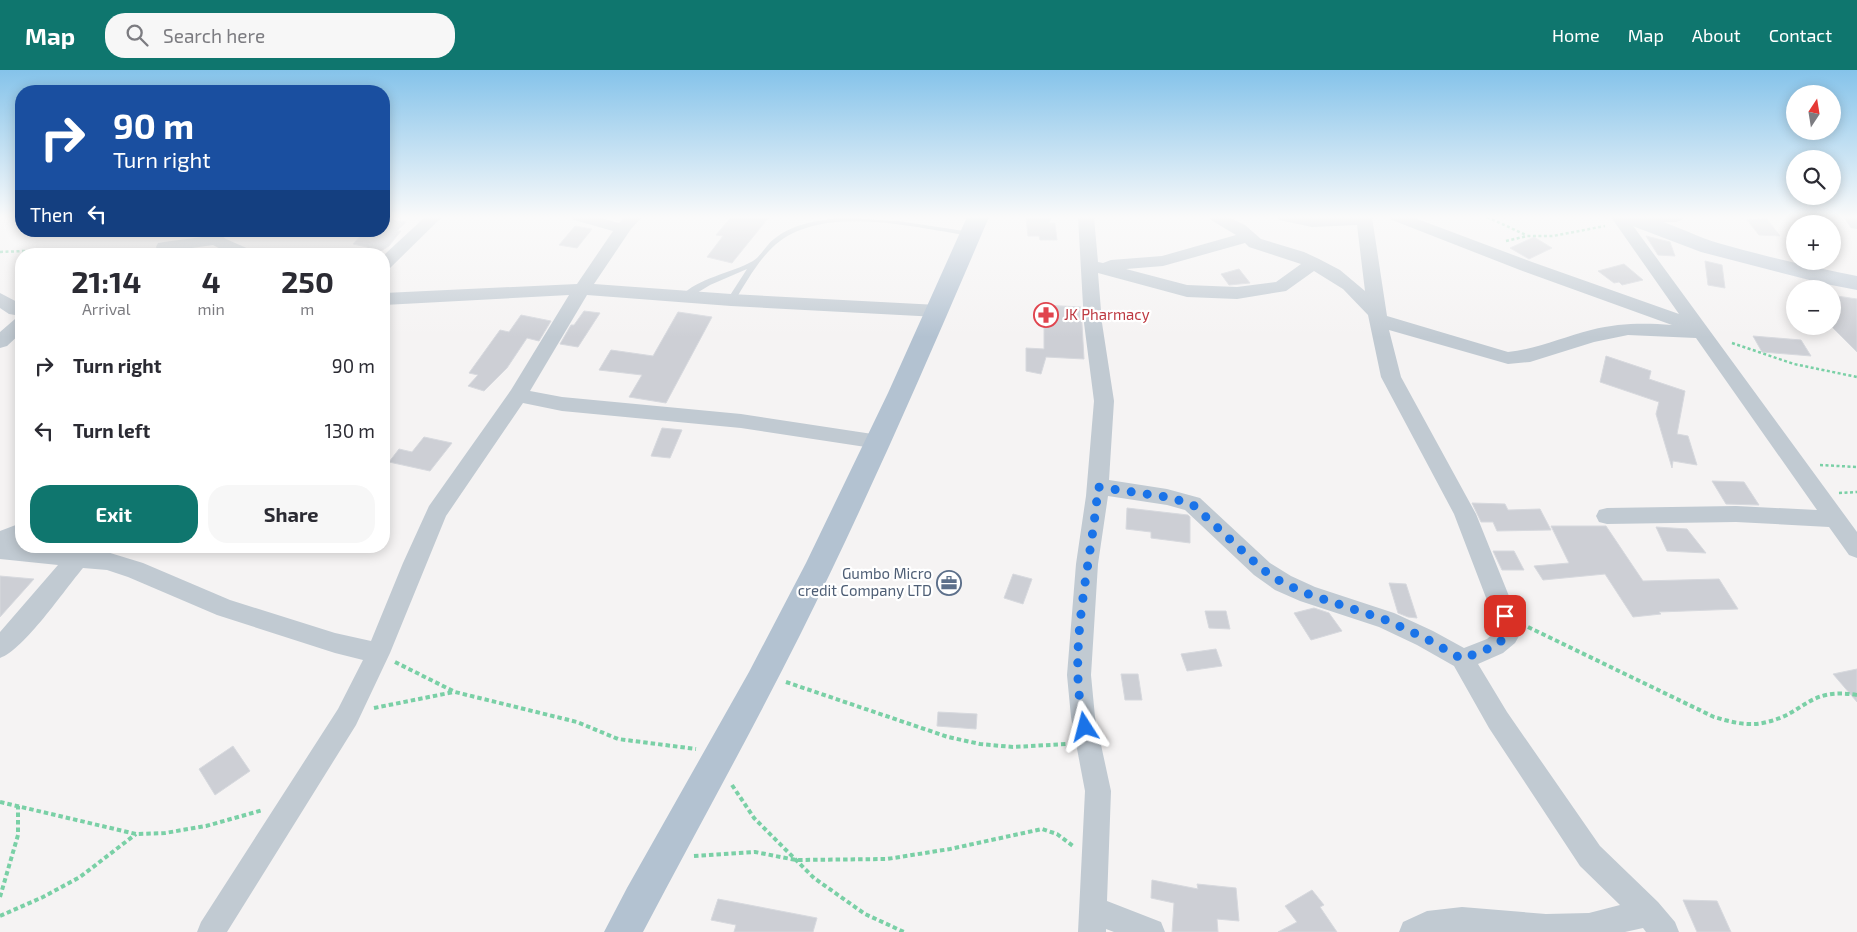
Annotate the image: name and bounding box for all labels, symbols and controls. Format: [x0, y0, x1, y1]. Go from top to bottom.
search box [105, 13, 455, 58]
text: Map [25, 21, 75, 50]
icon: search [123, 21, 151, 49]
text: Search here [163, 24, 265, 47]
text: Home [1552, 24, 1600, 46]
text: Map [1628, 24, 1664, 46]
text: About [1692, 24, 1741, 46]
text: Contact [1769, 24, 1832, 46]
north arrow [1786, 85, 1841, 140]
map controls [1786, 85, 1841, 335]
text: 90 m [113, 104, 194, 146]
icon: right [30, 105, 95, 170]
text: Turn right [113, 146, 211, 172]
button: search [1786, 150, 1841, 205]
icon: left [83, 200, 111, 228]
text: Then [30, 203, 73, 226]
button: + [1786, 215, 1841, 270]
text: 21:14 [71, 263, 141, 299]
text: 4 [202, 263, 221, 299]
text: 250 [281, 263, 334, 299]
button: − [1786, 280, 1841, 335]
text: Arrival [82, 299, 131, 318]
text: min [197, 299, 225, 318]
text: m [300, 299, 314, 318]
pharmacy icon: JK Pharmacy [1033, 302, 1059, 328]
place label: JK Pharmacy [1064, 305, 1150, 323]
icon: right [30, 352, 58, 380]
text: Turn right [73, 354, 161, 377]
text: 90 m [332, 354, 375, 377]
icon: left [30, 417, 58, 445]
text: Turn left [73, 419, 150, 442]
text: 130 m [325, 419, 375, 442]
button: Exit [30, 485, 198, 543]
button: Share [208, 485, 375, 543]
place label: Gumbo Micro credit Company LTD [798, 564, 932, 599]
office icon: Gumbo Micro credit Company LTD [936, 570, 962, 596]
pin [1484, 595, 1526, 637]
icon: arrive [1491, 602, 1519, 630]
position arrow [1058, 700, 1110, 752]

